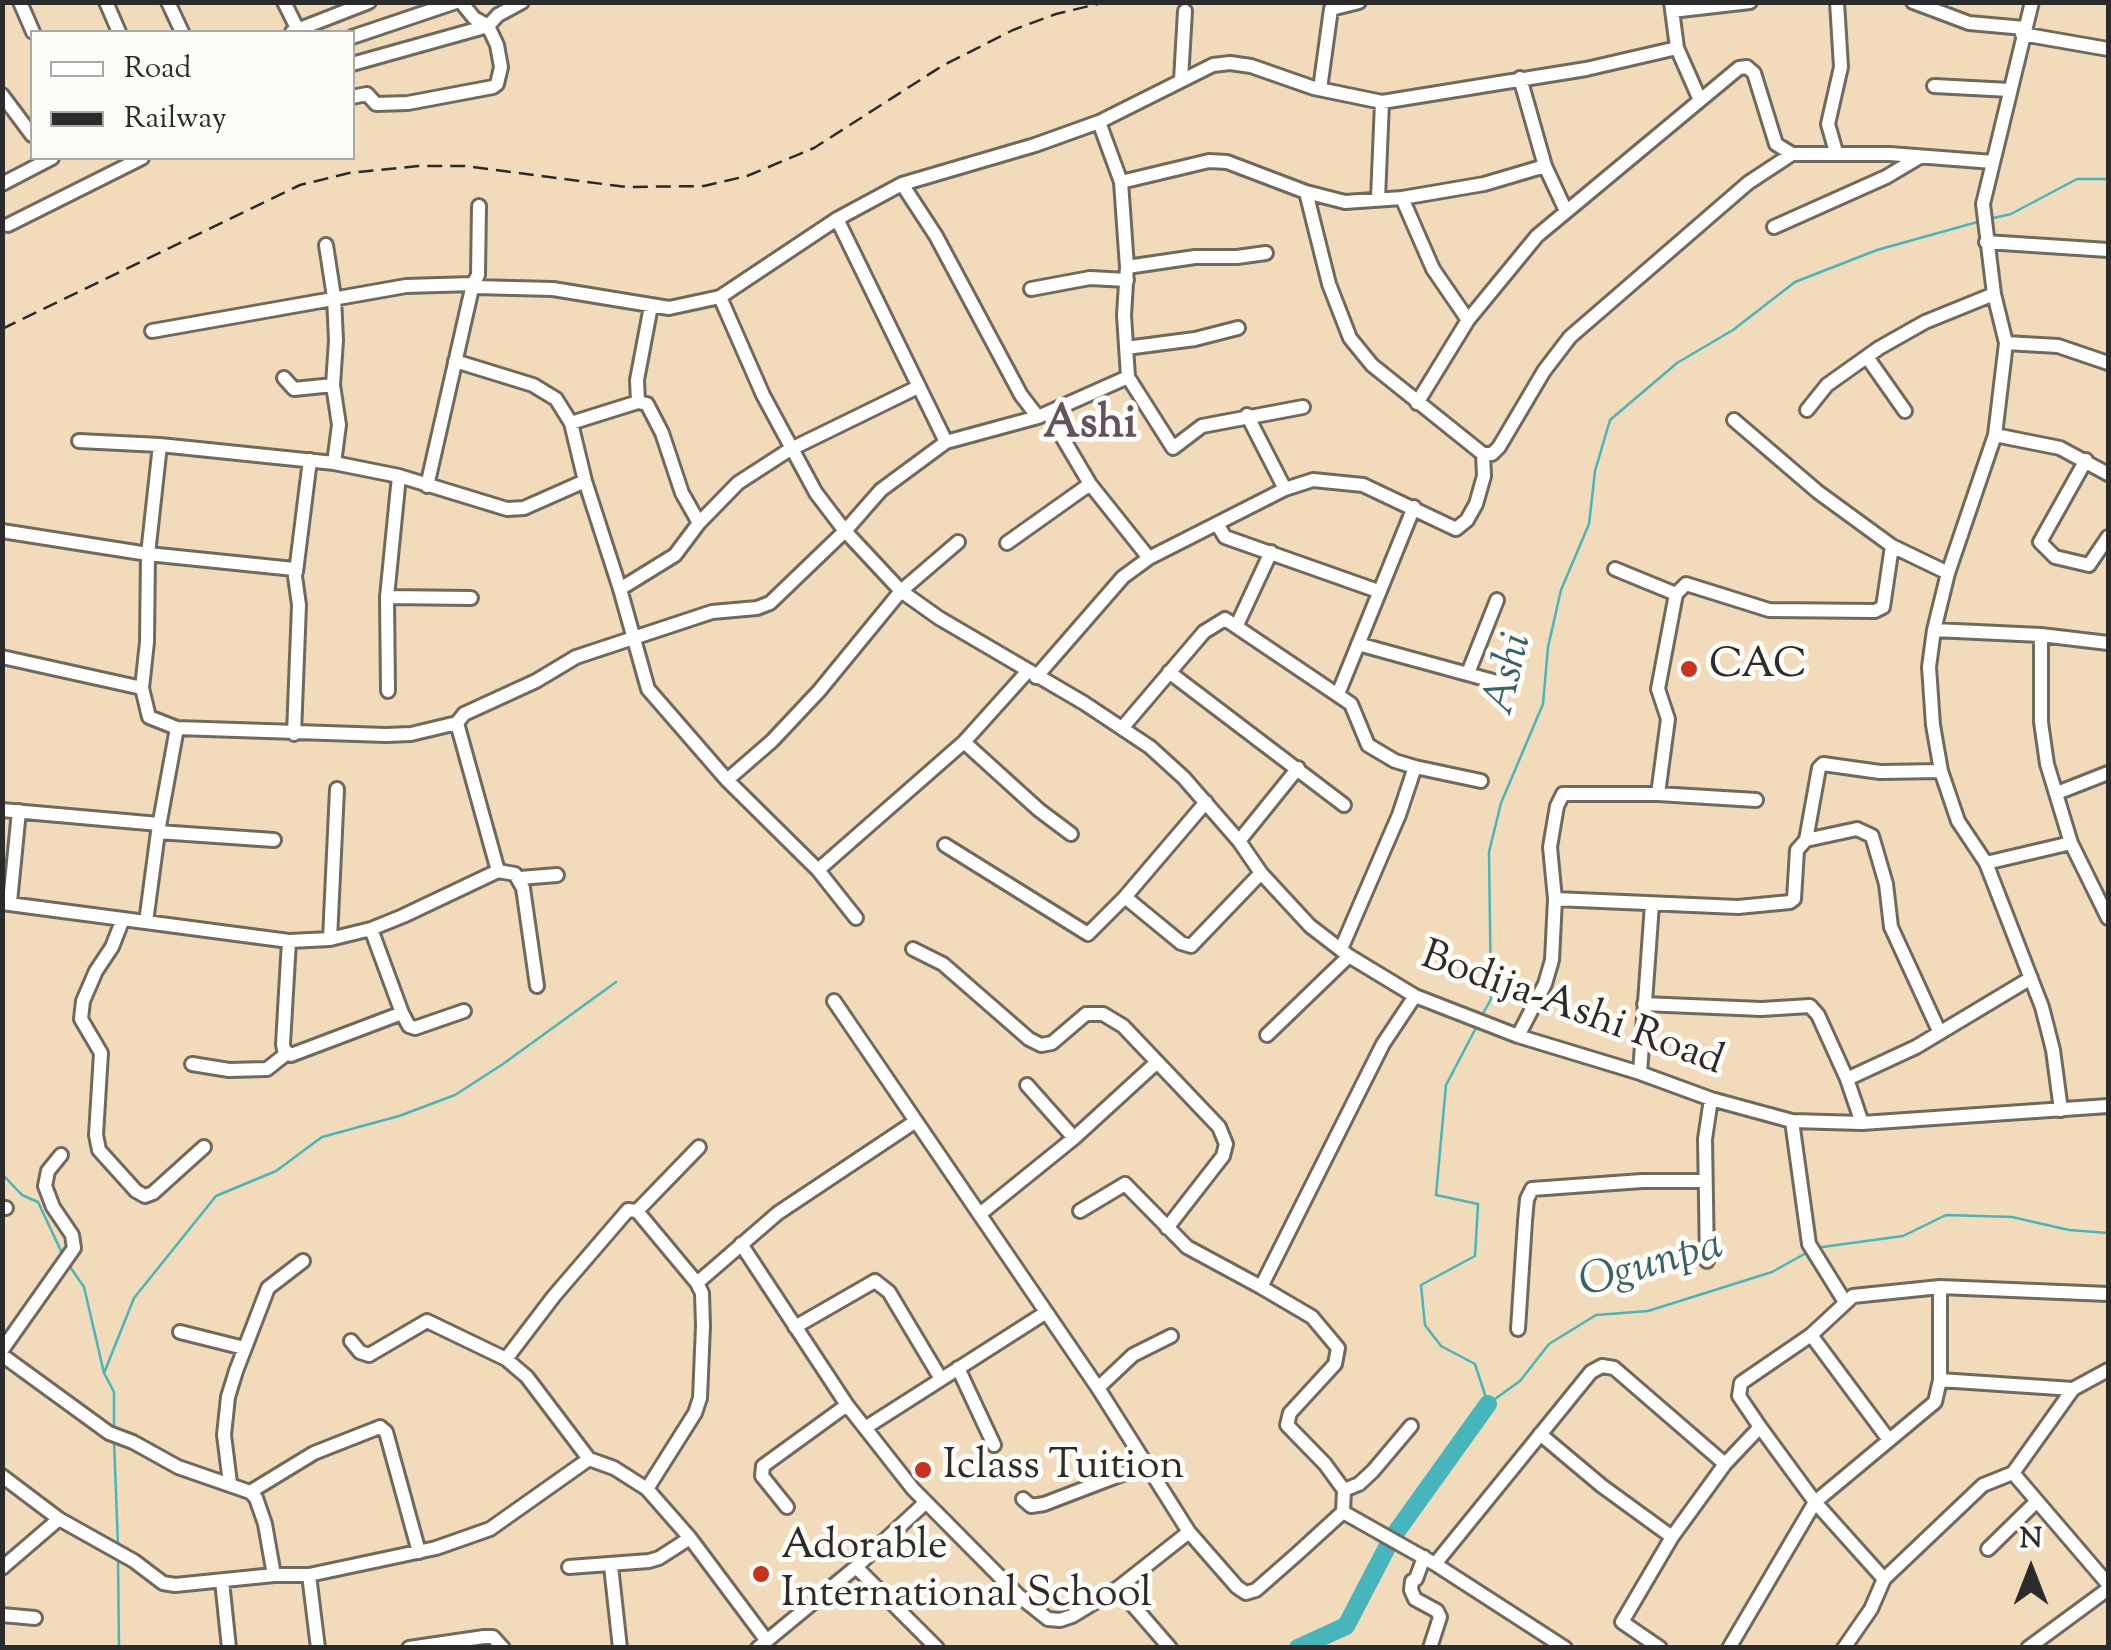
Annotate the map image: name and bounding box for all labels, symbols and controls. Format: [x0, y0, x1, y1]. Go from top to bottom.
legend [30, 30, 355, 160]
text: Road [124, 48, 191, 91]
text: Railway [124, 98, 227, 141]
district label: Ashi [1043, 401, 1137, 455]
water label: Ashi [1476, 629, 1548, 721]
place label: CAC [1709, 644, 1807, 694]
marker: CAC [1678, 658, 1700, 680]
street label: Bodija-Ashi Road [1413, 934, 1729, 1090]
water label: Ogunpa [1574, 1222, 1730, 1314]
place label: Iclass Tuition [943, 1445, 1184, 1495]
marker: Iclass Tuition [912, 1459, 934, 1481]
north arrow [1981, 1520, 2081, 1620]
text: N [2020, 1520, 2042, 1560]
place label: Adorable International School [781, 1525, 1152, 1624]
marker: Adorable International School [750, 1563, 772, 1585]

